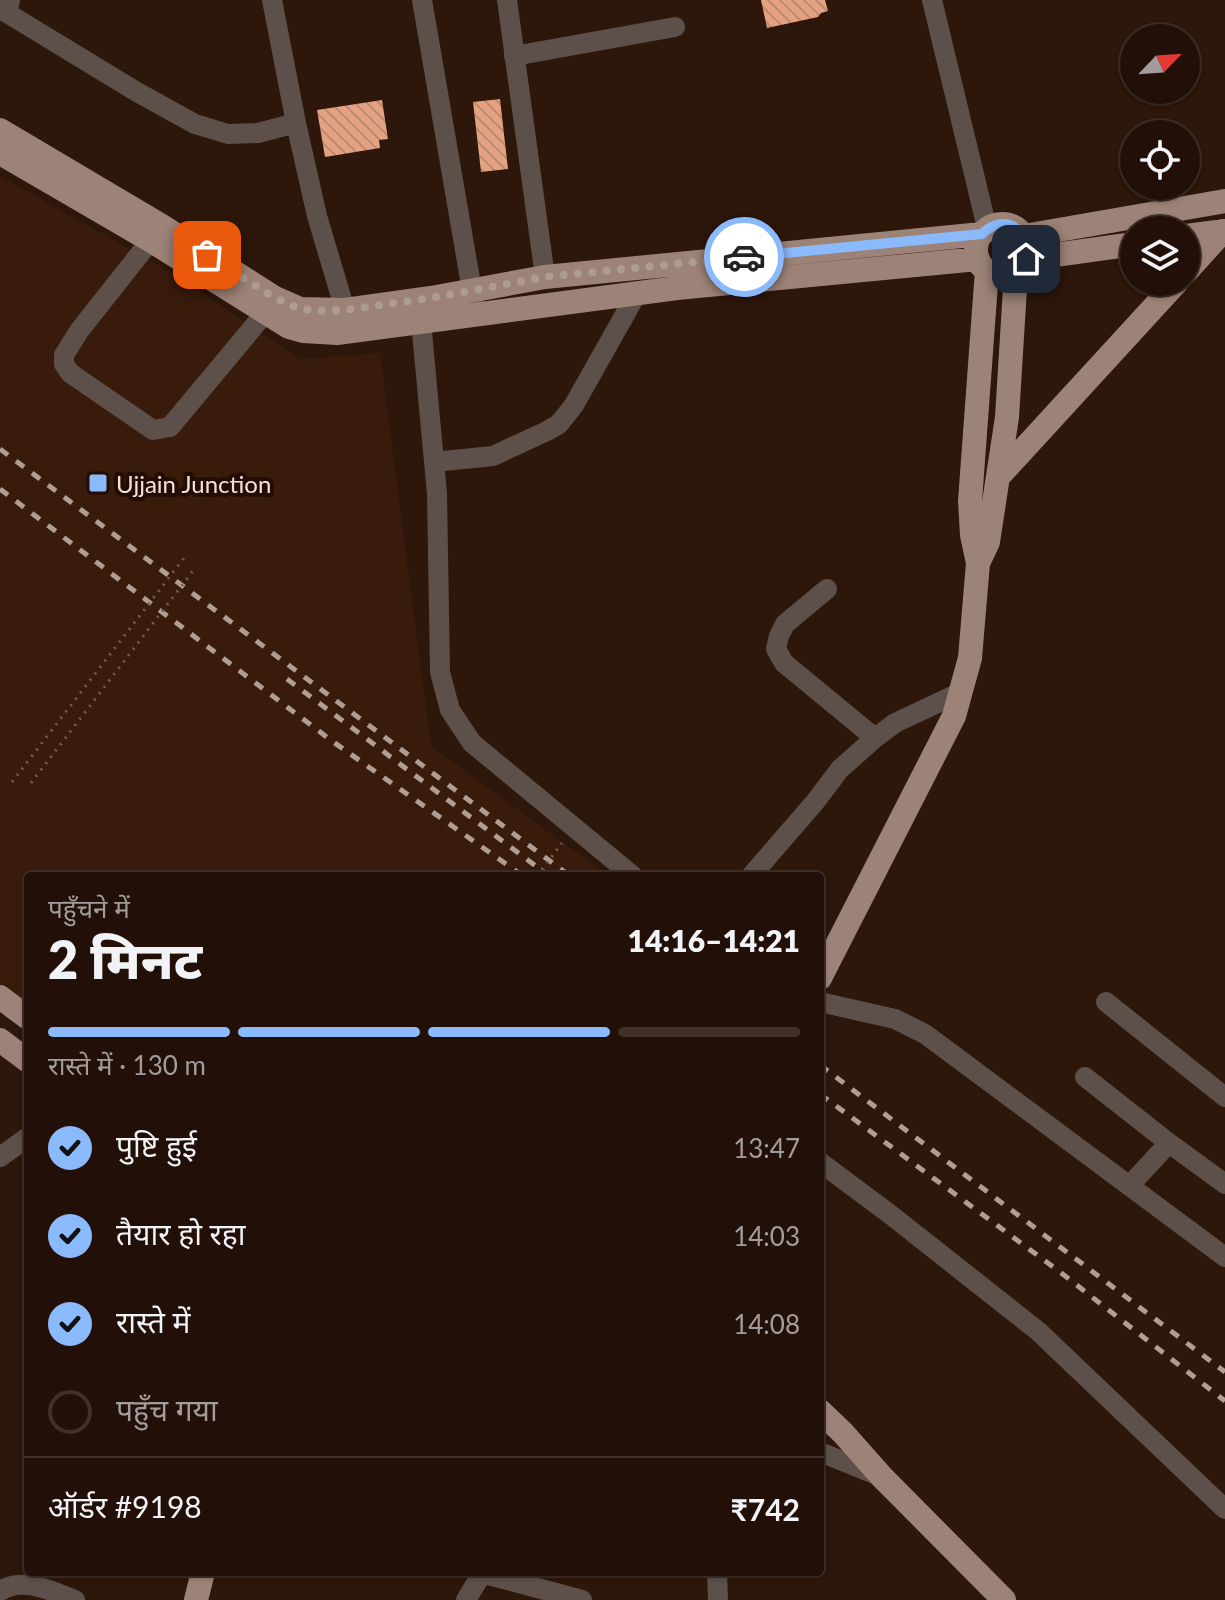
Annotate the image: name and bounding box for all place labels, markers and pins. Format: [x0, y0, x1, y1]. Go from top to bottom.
pin [173, 221, 241, 289]
pin [992, 225, 1060, 293]
place label: Ujjain Junction [116, 469, 271, 498]
marker: Ujjain Junction [87, 472, 109, 494]

